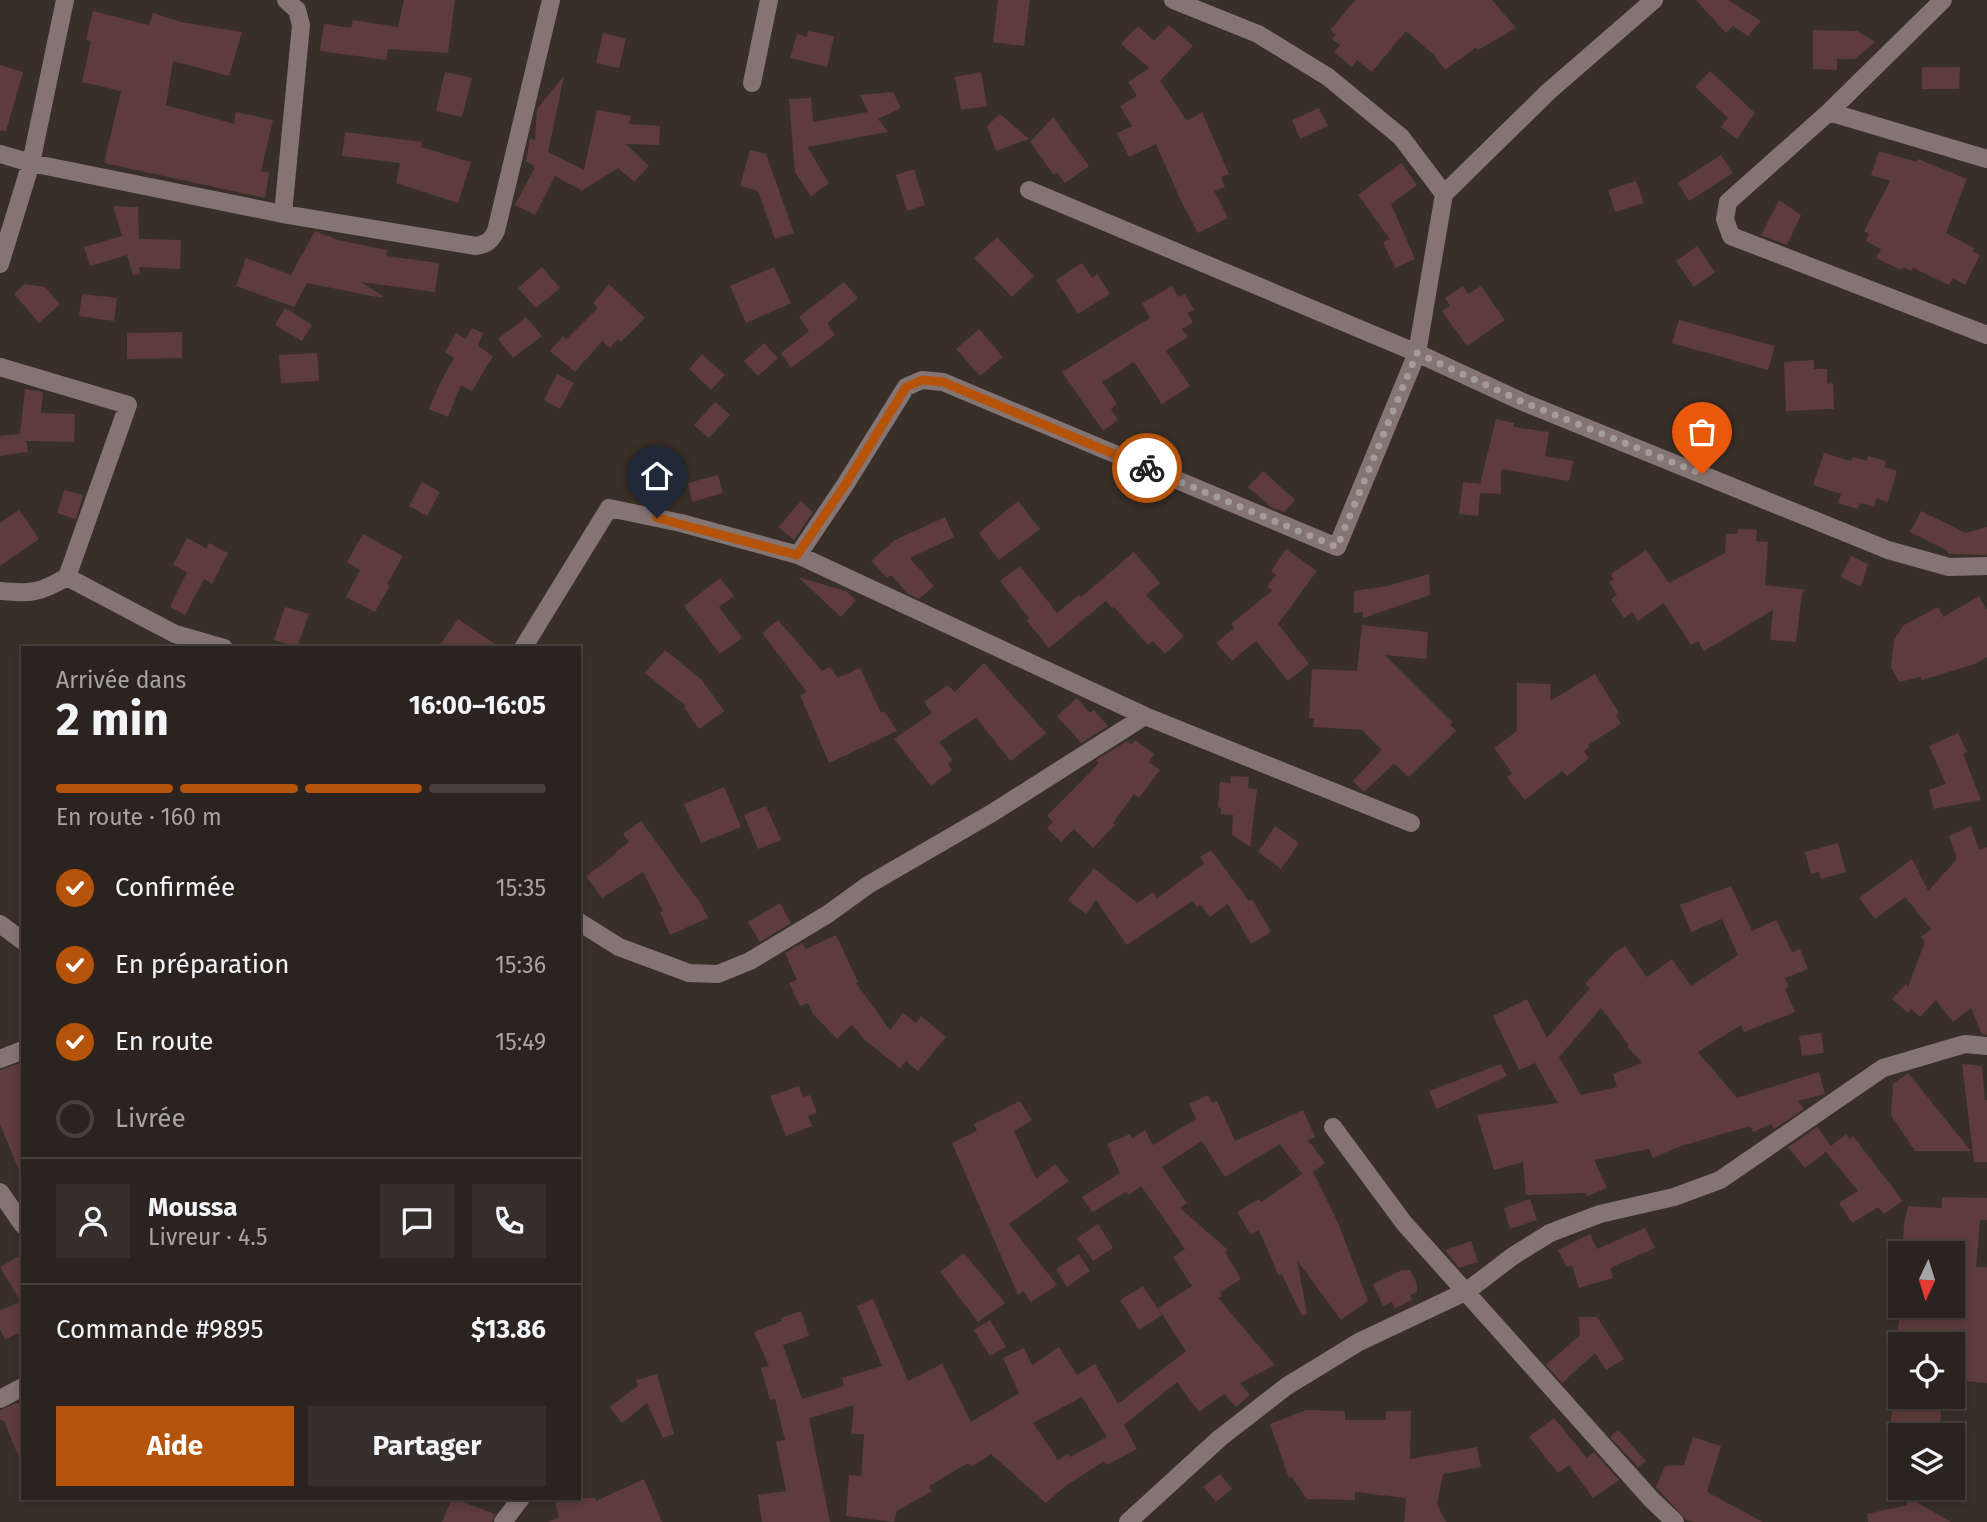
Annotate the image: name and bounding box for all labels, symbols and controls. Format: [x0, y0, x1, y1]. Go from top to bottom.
pin [1672, 402, 1732, 474]
icon: bag [1683, 413, 1721, 451]
courier [1112, 433, 1182, 503]
pin [627, 446, 687, 518]
icon: bike [1128, 449, 1166, 487]
icon: home [638, 457, 676, 495]
text: Arrivée dans [56, 666, 186, 694]
text: 16:00–16:05 [409, 690, 546, 721]
text: 2 min [56, 692, 169, 747]
text: En route · 160 m [56, 803, 222, 831]
icon: check [56, 869, 94, 907]
text: Confirmée [115, 872, 235, 903]
text: 15:35 [496, 874, 546, 902]
icon: check [56, 946, 94, 984]
text: En préparation [115, 949, 289, 980]
text: 15:36 [495, 951, 546, 979]
icon: check [56, 1023, 94, 1061]
text: En route [115, 1026, 214, 1057]
text: 15:49 [495, 1028, 546, 1056]
text: Livrée [115, 1103, 186, 1134]
button: person [56, 1184, 130, 1258]
button: chat [380, 1184, 454, 1258]
button: phone [472, 1184, 546, 1258]
text: Moussa [148, 1192, 237, 1223]
text: Livreur · 4.5 [148, 1223, 267, 1251]
north arrow [1888, 1241, 1965, 1318]
map controls [1888, 1241, 1965, 1500]
text: Commande #9895 [56, 1314, 263, 1345]
text: $13.86 [471, 1314, 546, 1345]
button: locate [1888, 1332, 1965, 1409]
button: Aide [56, 1406, 294, 1486]
button: Partager [308, 1406, 546, 1486]
button: layers [1888, 1423, 1965, 1500]

